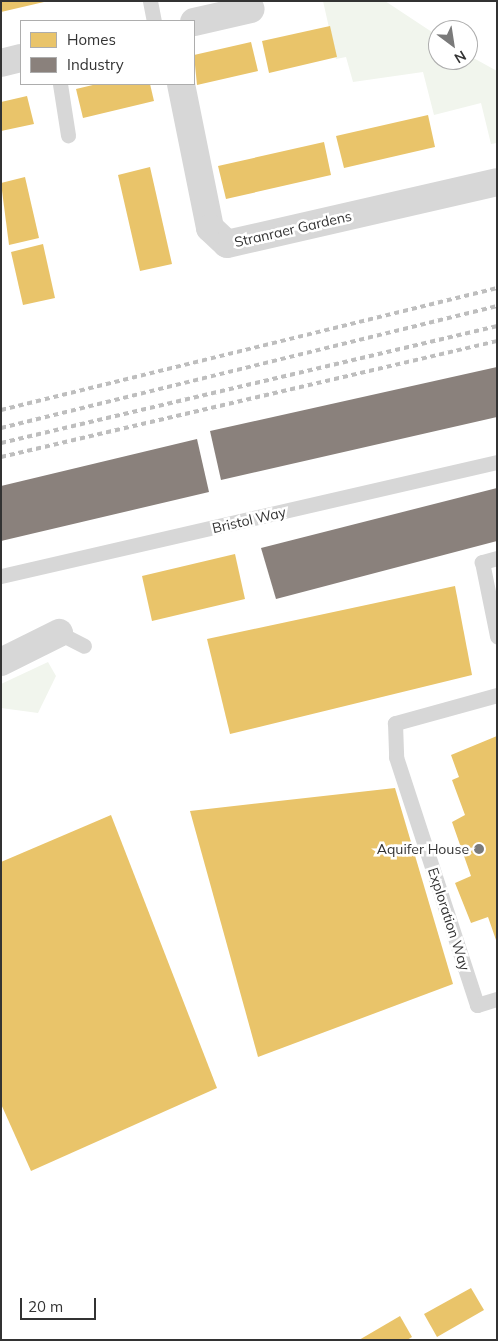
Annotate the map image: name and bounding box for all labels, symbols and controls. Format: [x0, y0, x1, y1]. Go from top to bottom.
legend [20, 20, 195, 85]
north arrow [428, 20, 478, 70]
text: Homes [67, 30, 116, 49]
text: N [451, 47, 469, 67]
text: Industry [67, 55, 124, 74]
street label: Stranraer Gardens [233, 207, 353, 251]
street label: Bristol Way [210, 503, 288, 537]
place label: Aquifer House [377, 841, 469, 857]
marker: Aquifer House [473, 843, 485, 855]
street label: Exploration Way [424, 865, 474, 973]
scale bar [22, 1288, 99, 1320]
text: 20 m [28, 1297, 63, 1316]

